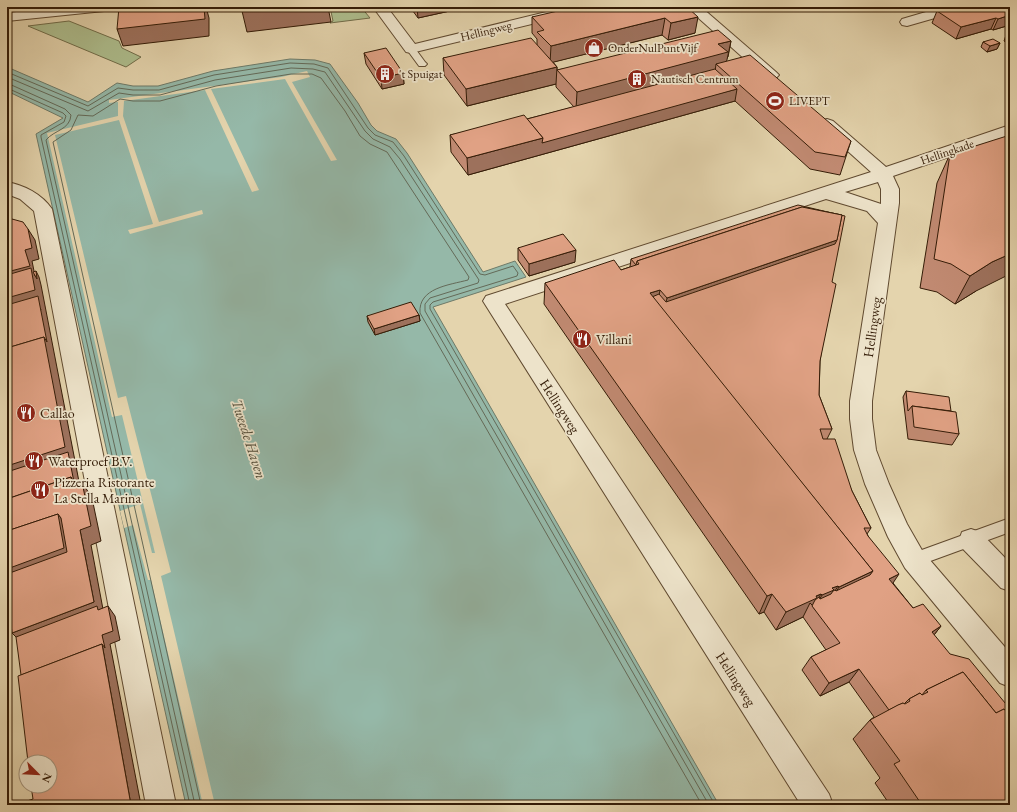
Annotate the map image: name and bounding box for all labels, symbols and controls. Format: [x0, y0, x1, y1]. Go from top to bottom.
street label: Hellingweg [459, 17, 514, 45]
shop icon: OnderNulPuntVijf [583, 37, 605, 59]
place label: OnderNulPuntVijf [608, 40, 699, 56]
building icon: 't Spuigat [374, 63, 396, 85]
place label: 't Spuigat [399, 66, 443, 82]
building icon: Nautisch Centrum [626, 68, 648, 90]
place label: Nautisch Centrum [651, 71, 739, 87]
sports icon: LIVEPT [764, 90, 786, 112]
place label: LIVEPT [789, 93, 831, 109]
street label: Hellingkade [918, 135, 976, 169]
street label: Hellingweg [859, 295, 885, 359]
restaurant icon: Villani [571, 328, 593, 350]
place label: Villani [596, 330, 632, 348]
street label: Hellingweg [536, 375, 585, 437]
water label: Tweede Haven [228, 397, 271, 481]
restaurant icon: Callao [15, 402, 37, 424]
place label: Callao [40, 404, 75, 422]
restaurant icon: Waterproef B.V. [23, 450, 45, 472]
place label: Waterproef B.V. [48, 452, 132, 470]
place label: Pizzeria Ristorante La Stella Marina [54, 473, 155, 507]
restaurant icon: Pizzeria Ristorante La Stella Marina [29, 479, 51, 501]
street label: Hellingweg [712, 648, 761, 710]
north arrow [18, 754, 58, 794]
text: N [39, 771, 55, 785]

